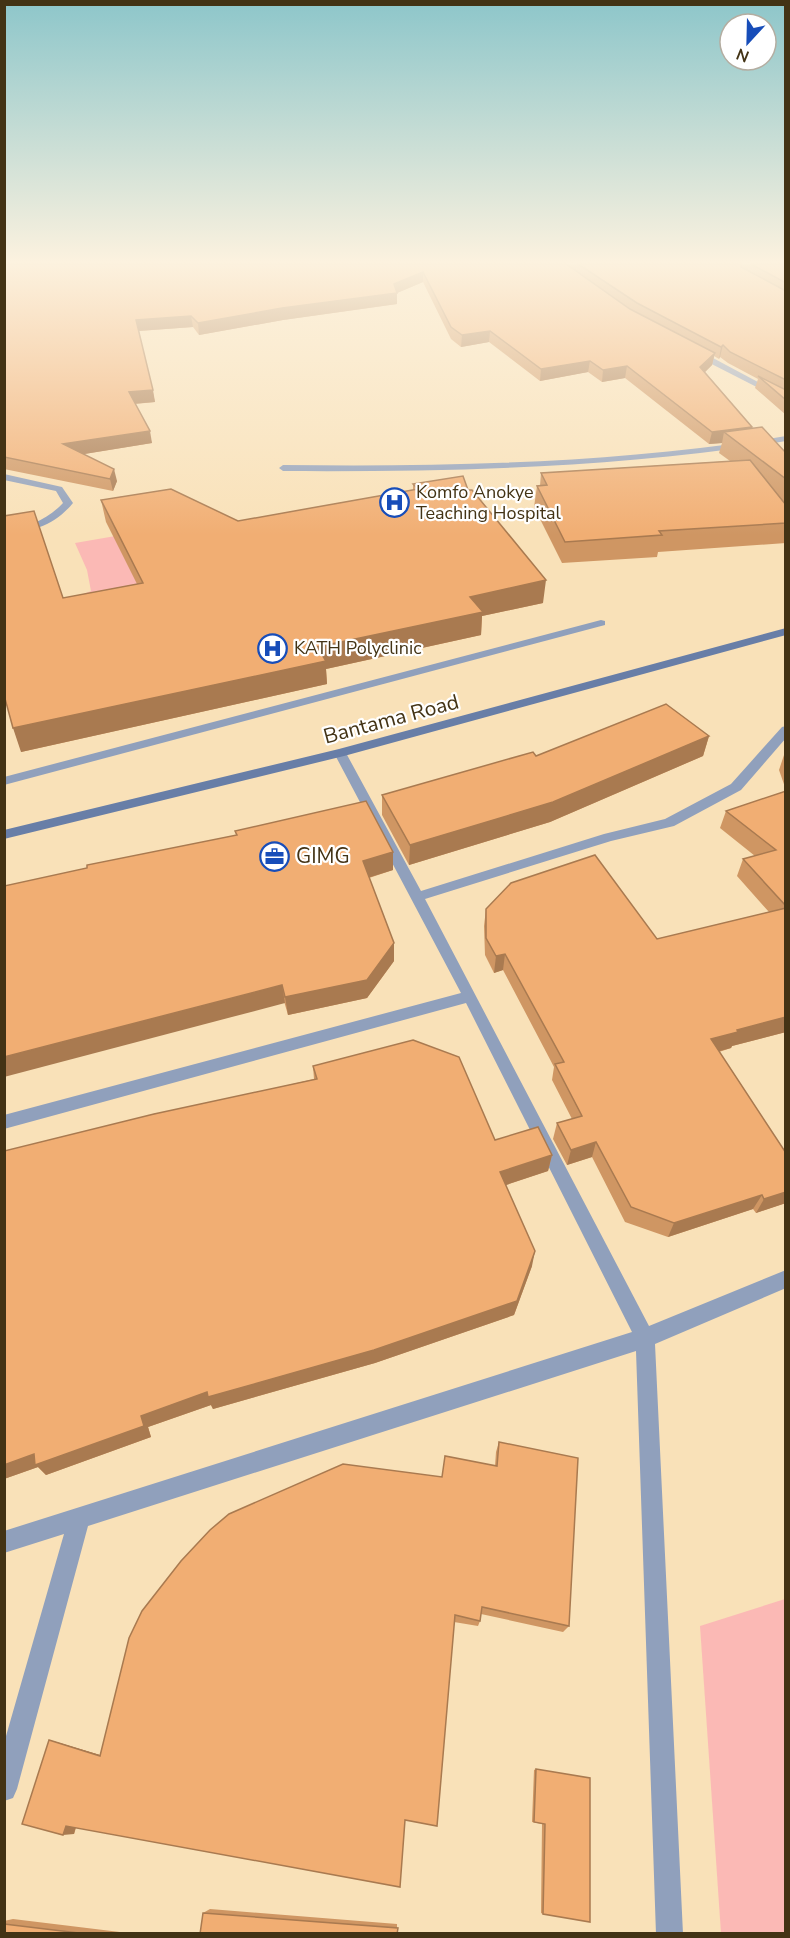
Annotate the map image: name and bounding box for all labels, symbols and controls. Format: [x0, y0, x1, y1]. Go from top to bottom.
north arrow [718, 12, 778, 72]
text: N [733, 43, 752, 67]
place label: Komfo Anokye Teaching Hospital [416, 480, 562, 525]
hospital icon: Komfo Anokye Teaching Hospital [379, 486, 411, 518]
hospital icon: KATH Polyclinic [257, 632, 289, 664]
place label: KATH Polyclinic [294, 636, 421, 660]
street label: Bantama Road [320, 687, 462, 751]
office icon: GIMG [259, 840, 291, 872]
place label: GIMG [296, 842, 350, 870]

